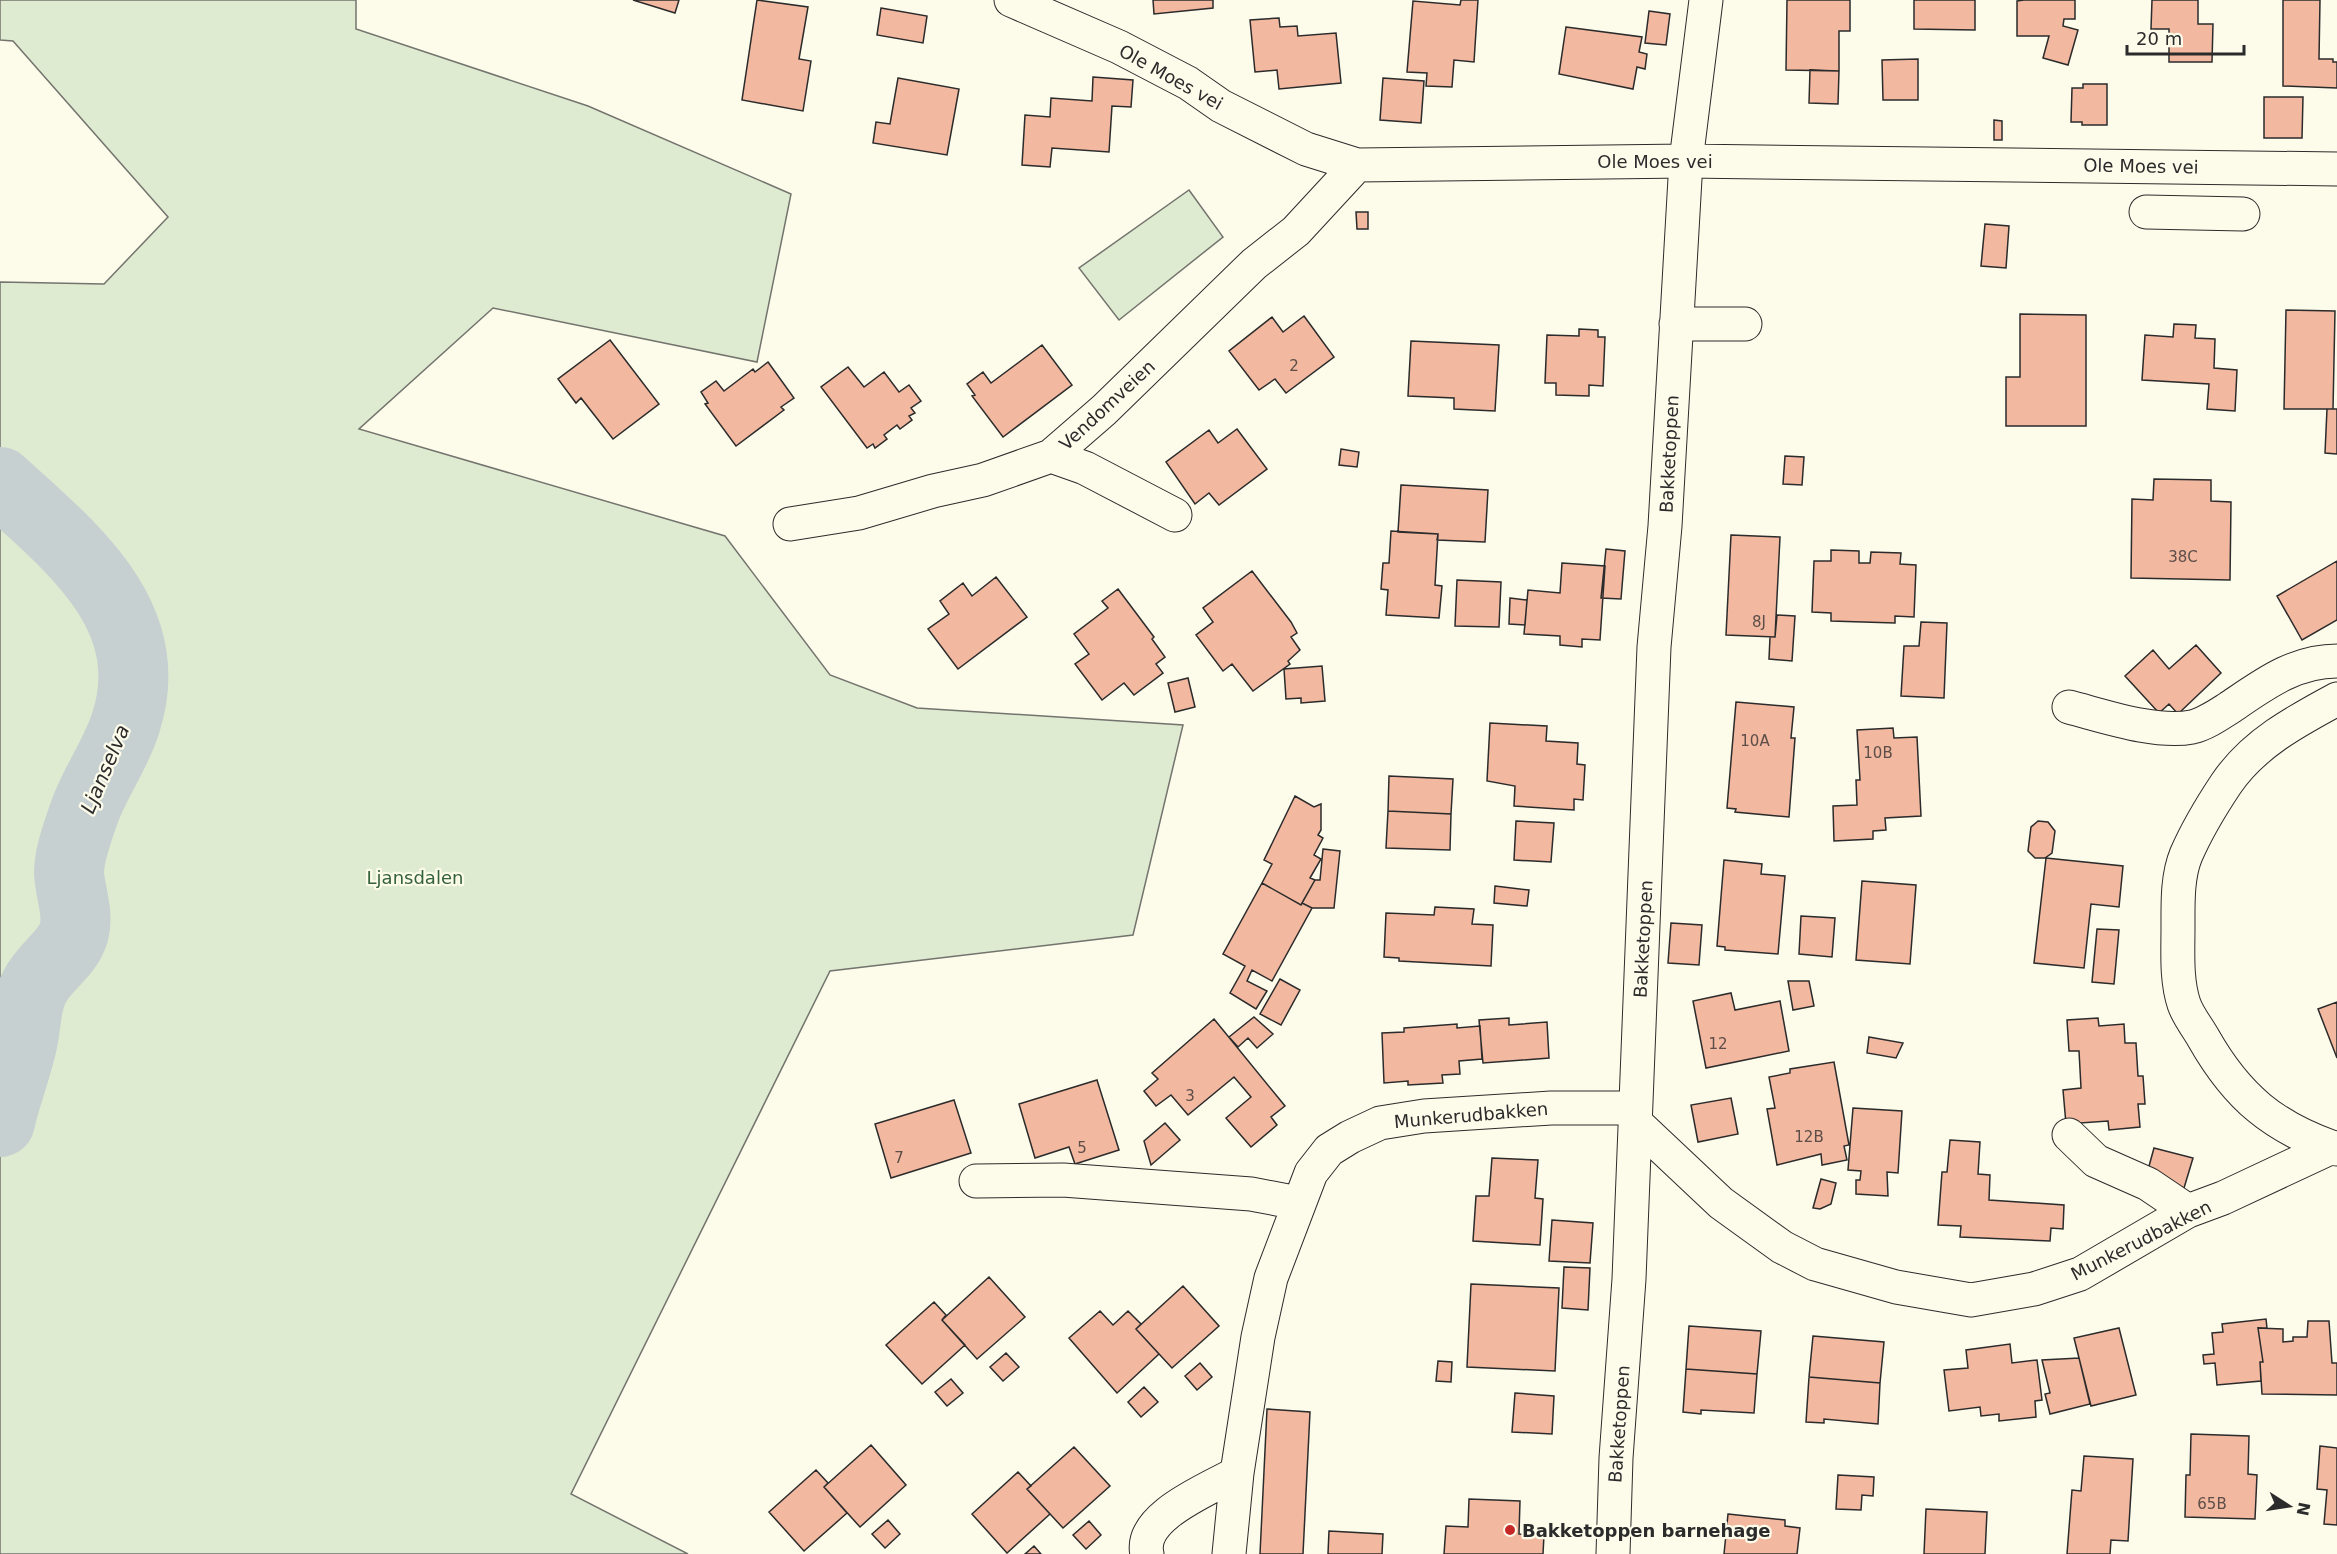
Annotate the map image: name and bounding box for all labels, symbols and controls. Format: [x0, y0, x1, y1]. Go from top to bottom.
scale bar [2127, 18, 2244, 56]
text: 20 m [2136, 28, 2182, 49]
street label: Ole Moes vei [1115, 40, 1227, 114]
street label: Ole Moes vei [1597, 151, 1713, 172]
street label: Ole Moes vei [2083, 154, 2199, 178]
street label: Vendomveien [1055, 356, 1159, 454]
house number: 2 [1289, 357, 1299, 375]
street label: Bakketoppen [1655, 394, 1683, 514]
house number: 38C [2168, 548, 2198, 566]
house number: 8J [1752, 613, 1766, 631]
water label: Ljanselva [76, 721, 134, 817]
house number: 10A [1740, 732, 1770, 750]
house number: 10B [1863, 744, 1893, 762]
park label: Ljansdalen [367, 867, 463, 888]
street label: Bakketoppen [1629, 879, 1657, 999]
house number: 12 [1708, 1035, 1728, 1053]
house number: 3 [1185, 1087, 1195, 1105]
street label: Munkerudbakken [1393, 1098, 1549, 1132]
house number: 12B [1794, 1128, 1824, 1146]
house number: 5 [1077, 1139, 1087, 1157]
house number: 7 [894, 1149, 904, 1167]
street label: Munkerudbakken [2067, 1196, 2215, 1284]
street label: Bakketoppen [1604, 1364, 1634, 1484]
north arrow [2259, 1476, 2319, 1536]
house number: 65B [2197, 1495, 2227, 1513]
text: N [2292, 1500, 2314, 1518]
place label: Bakketoppen barnehage [1522, 1520, 1771, 1541]
marker: Bakketoppen barnehage [1503, 1523, 1517, 1537]

